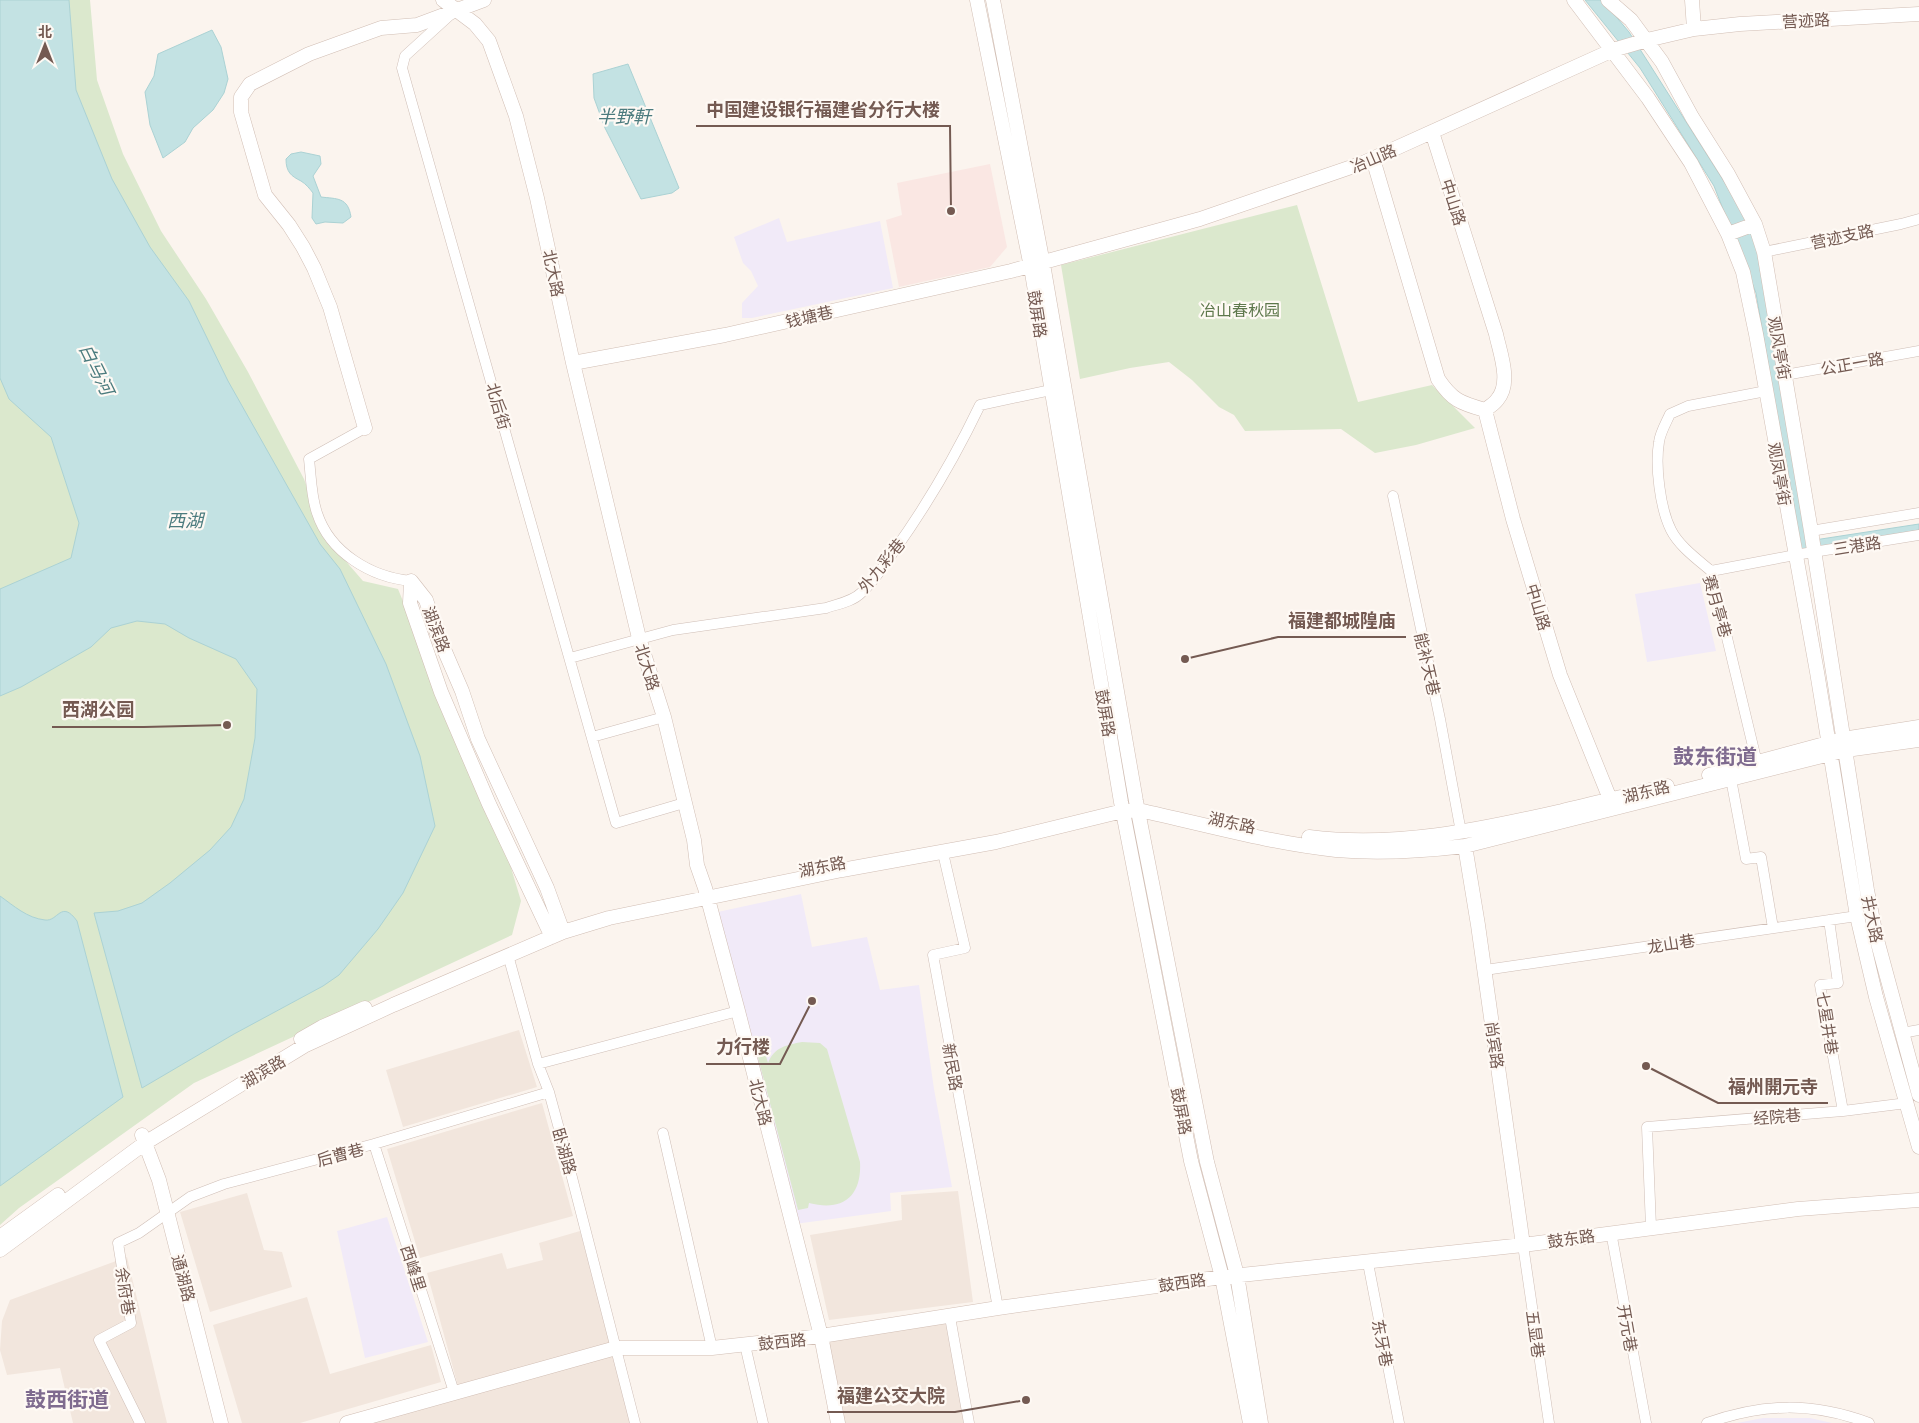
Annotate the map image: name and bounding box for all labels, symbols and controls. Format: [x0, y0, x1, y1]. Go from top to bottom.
street label: 营迹路 [1782, 9, 1830, 31]
north arrow [20, 20, 70, 70]
text: 北 [38, 23, 52, 40]
callout: 中国建设银行福建省分行大楼 [696, 93, 950, 126]
text: 中国建设银行福建省分行大楼 [706, 98, 940, 120]
water label: 半野軒 [597, 105, 654, 127]
street label: 冶山路 [1347, 140, 1399, 176]
street label: 中山路 [1438, 176, 1470, 228]
street label: 营迹支路 [1809, 220, 1875, 252]
street label: 北大路 [540, 248, 568, 298]
street label: 鼓屏路 [1025, 289, 1051, 339]
park label: 冶山春秋园 [1200, 300, 1280, 319]
street label: 钱塘巷 [783, 301, 835, 331]
street label: 观风亭街 [1765, 315, 1795, 381]
water label: 白马河 [75, 340, 120, 401]
street label: 公正一路 [1819, 348, 1885, 378]
street label: 北后街 [483, 380, 515, 432]
street label: 观凤亭街 [1765, 441, 1795, 507]
water label: 西湖 [167, 509, 206, 531]
street label: 三港路 [1832, 532, 1882, 558]
street label: 外九彩巷 [853, 534, 909, 596]
street label: 赛月亭巷 [1700, 573, 1736, 639]
street label: 中山路 [1523, 581, 1555, 633]
street label: 湖滨路 [420, 603, 454, 655]
callout: 福建都城隍庙 [1278, 604, 1406, 637]
text: 福建都城隍庙 [1288, 609, 1396, 631]
street label: 能补天巷 [1412, 631, 1444, 697]
street label: 北大路 [632, 641, 664, 693]
street label: 鼓屏路 [1092, 688, 1120, 738]
callout: 西湖公园 [52, 694, 144, 727]
text: 西湖公园 [62, 698, 134, 720]
district label: 鼓东街道 [1673, 743, 1757, 768]
street label: 湖东路 [1620, 776, 1672, 806]
street label: 湖东路 [1207, 808, 1257, 836]
street label: 湖东路 [797, 852, 847, 880]
street label: 井大路 [1859, 894, 1887, 944]
street label: 龙山巷 [1646, 930, 1696, 956]
street label: 七星井巷 [1814, 990, 1842, 1056]
street label: 尚宾路 [1482, 1020, 1508, 1070]
callout: 力行楼 [706, 1031, 780, 1064]
text: 力行楼 [716, 1035, 770, 1057]
street label: 新民路 [939, 1042, 967, 1092]
street label: 湖滨路 [238, 1050, 288, 1092]
callout: 福州開元寺 [1718, 1070, 1828, 1103]
text: 福州開元寺 [1728, 1075, 1818, 1097]
street label: 北大路 [746, 1076, 776, 1128]
street label: 鼓屏路 [1168, 1086, 1196, 1136]
street label: 经院巷 [1752, 1104, 1802, 1128]
street label: 卧湖路 [549, 1125, 581, 1177]
street label: 后曹巷 [314, 1139, 366, 1169]
street label: 鼓东路 [1546, 1225, 1596, 1251]
street label: 西峰里 [398, 1242, 430, 1294]
street label: 通湖路 [169, 1252, 199, 1304]
street label: 余府巷 [113, 1266, 139, 1316]
street label: 鼓西路 [1157, 1269, 1207, 1295]
street label: 开元巷 [1614, 1303, 1642, 1353]
street label: 五显巷 [1523, 1309, 1549, 1359]
street label: 东牙巷 [1369, 1318, 1397, 1368]
street label: 鼓西路 [757, 1329, 807, 1353]
callout: 福建公交大院 [827, 1379, 955, 1412]
text: 福建公交大院 [837, 1384, 945, 1406]
district label: 鼓西街道 [25, 1386, 109, 1411]

